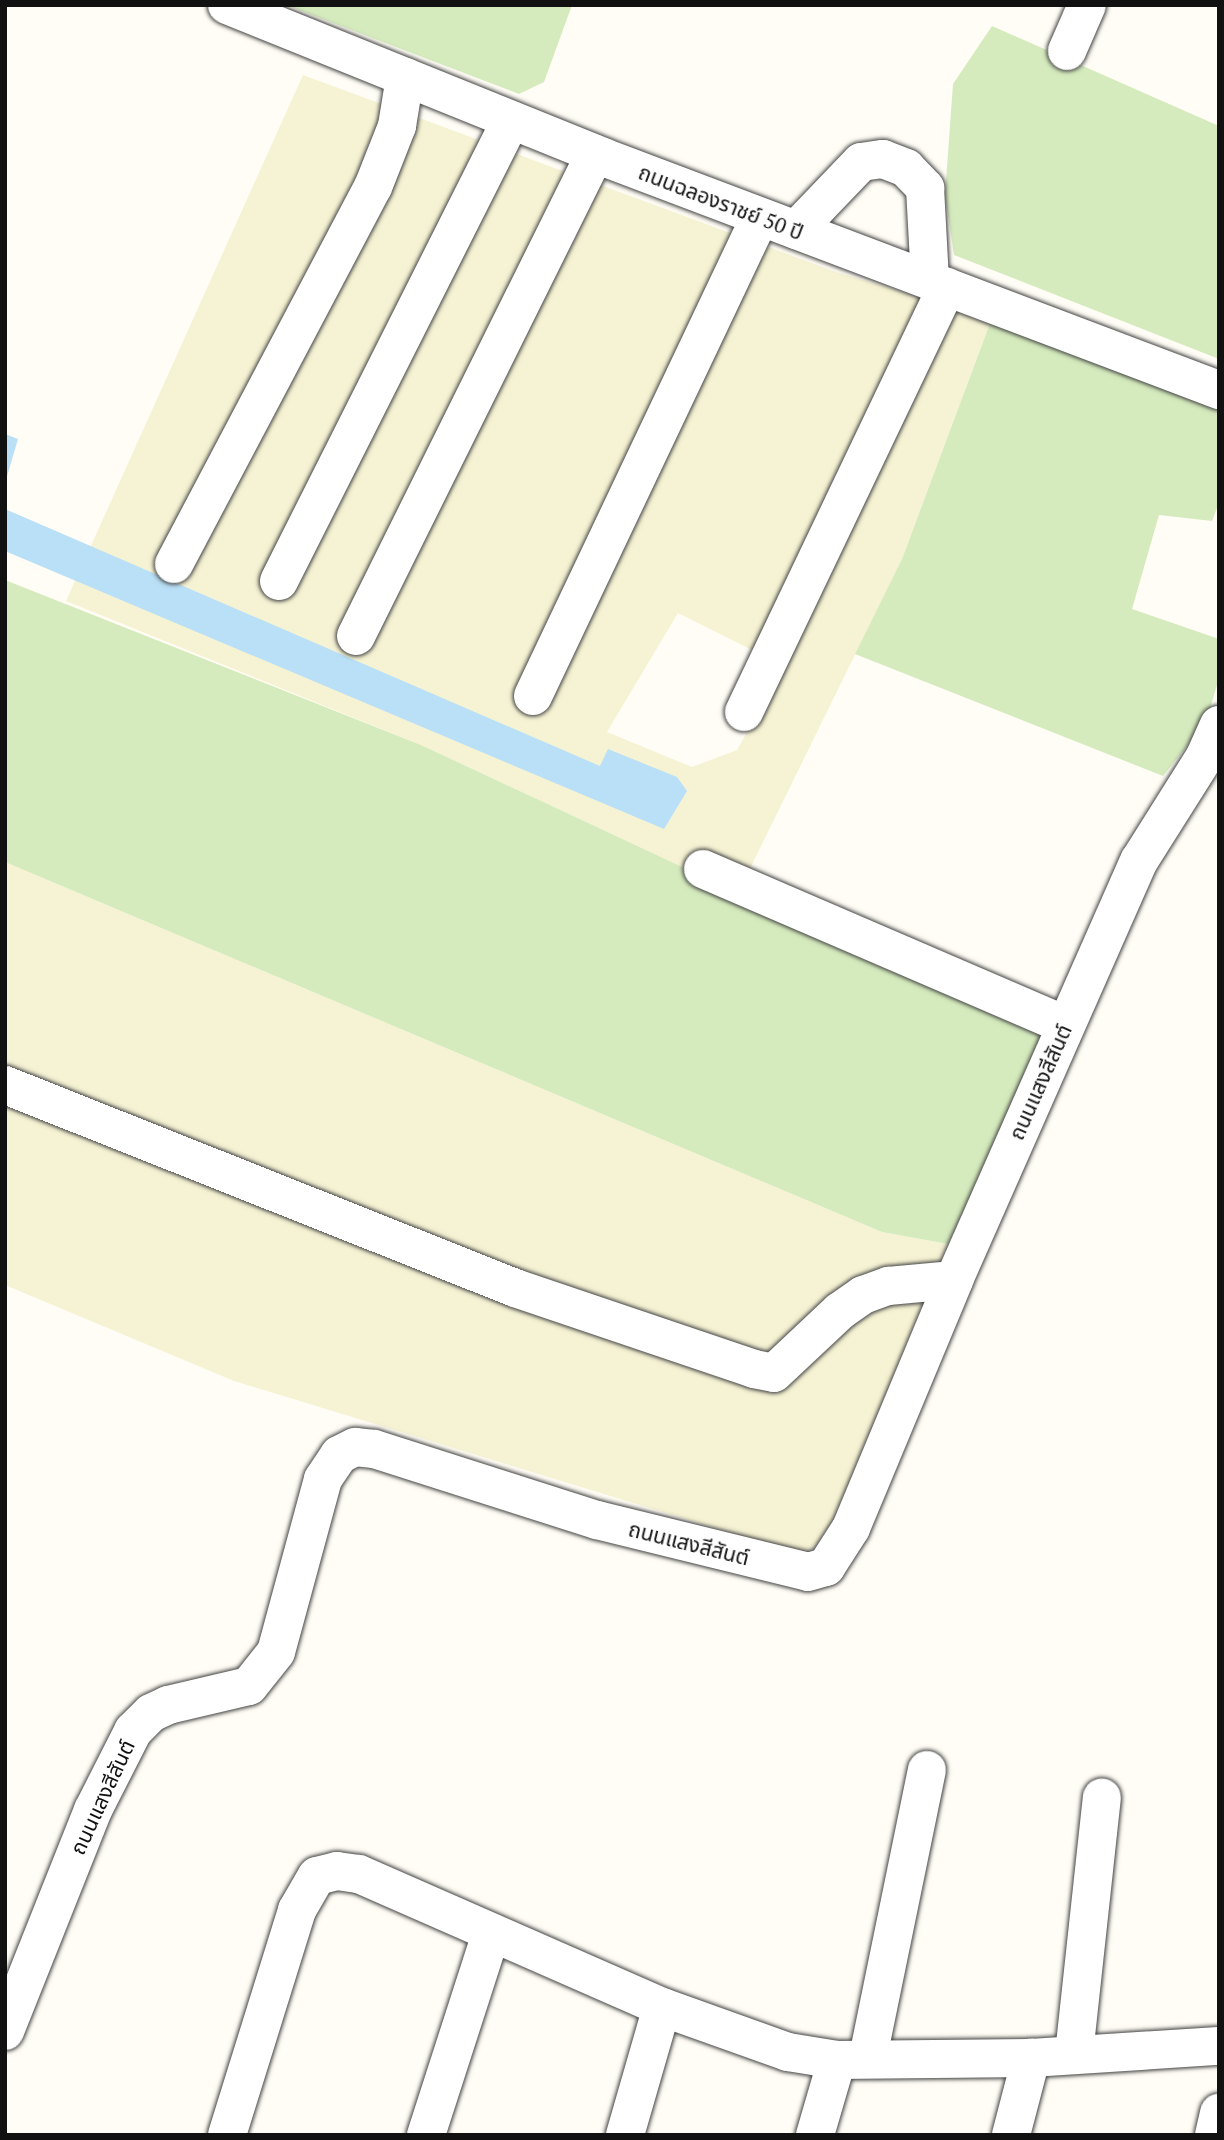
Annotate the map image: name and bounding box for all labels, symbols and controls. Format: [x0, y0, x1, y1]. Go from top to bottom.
street label: ถนนฉลองราชย์ 50 ปี [635, 159, 807, 245]
street label: ถนนแสงสีสันต์ [1003, 1020, 1077, 1144]
street label: ถนนแสงสีสันต์ [626, 1516, 752, 1570]
street label: ถนนแสงสีสันต์ [64, 1736, 140, 1858]

